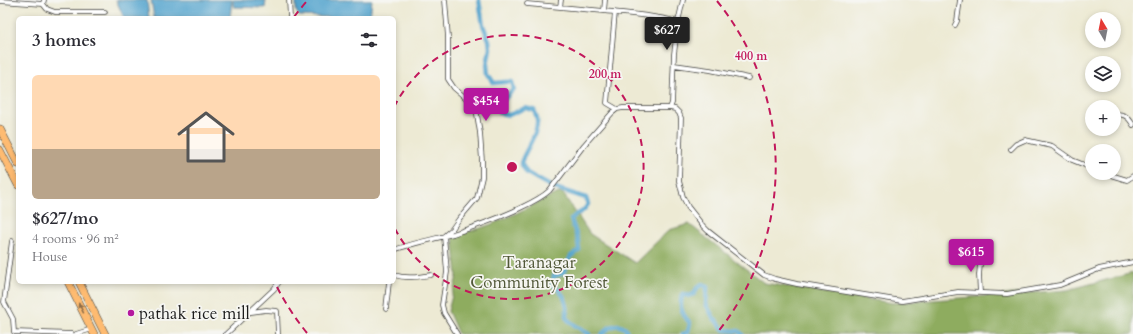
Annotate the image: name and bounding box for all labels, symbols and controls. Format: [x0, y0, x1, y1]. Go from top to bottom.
north arrow [1085, 12, 1121, 48]
map controls [1085, 12, 1121, 180]
pin: $627 [643, 17, 691, 51]
text: $627 [654, 21, 680, 39]
text: 3 homes [32, 29, 96, 52]
icon: filters [358, 29, 380, 51]
text: 400 m [735, 48, 768, 64]
button: layers [1085, 56, 1121, 92]
text: 200 m [589, 66, 622, 82]
pin: $454 [462, 88, 510, 122]
text: $454 [473, 92, 499, 110]
button: + [1085, 100, 1121, 136]
icon: home [170, 101, 242, 173]
button: − [1085, 144, 1121, 180]
centre of rings [505, 160, 519, 174]
text: $627/mo [32, 207, 98, 230]
text: 4 rooms · 96 m² [32, 230, 119, 248]
pin: $615 [947, 239, 995, 273]
text: $615 [958, 243, 984, 261]
text: House [32, 248, 67, 266]
park label: Taranagar Community Forest [470, 251, 608, 294]
one-way arrow [78, 302, 84, 314]
place label: pathak rice mill [139, 302, 251, 325]
marker: pathak rice mill [126, 308, 136, 318]

